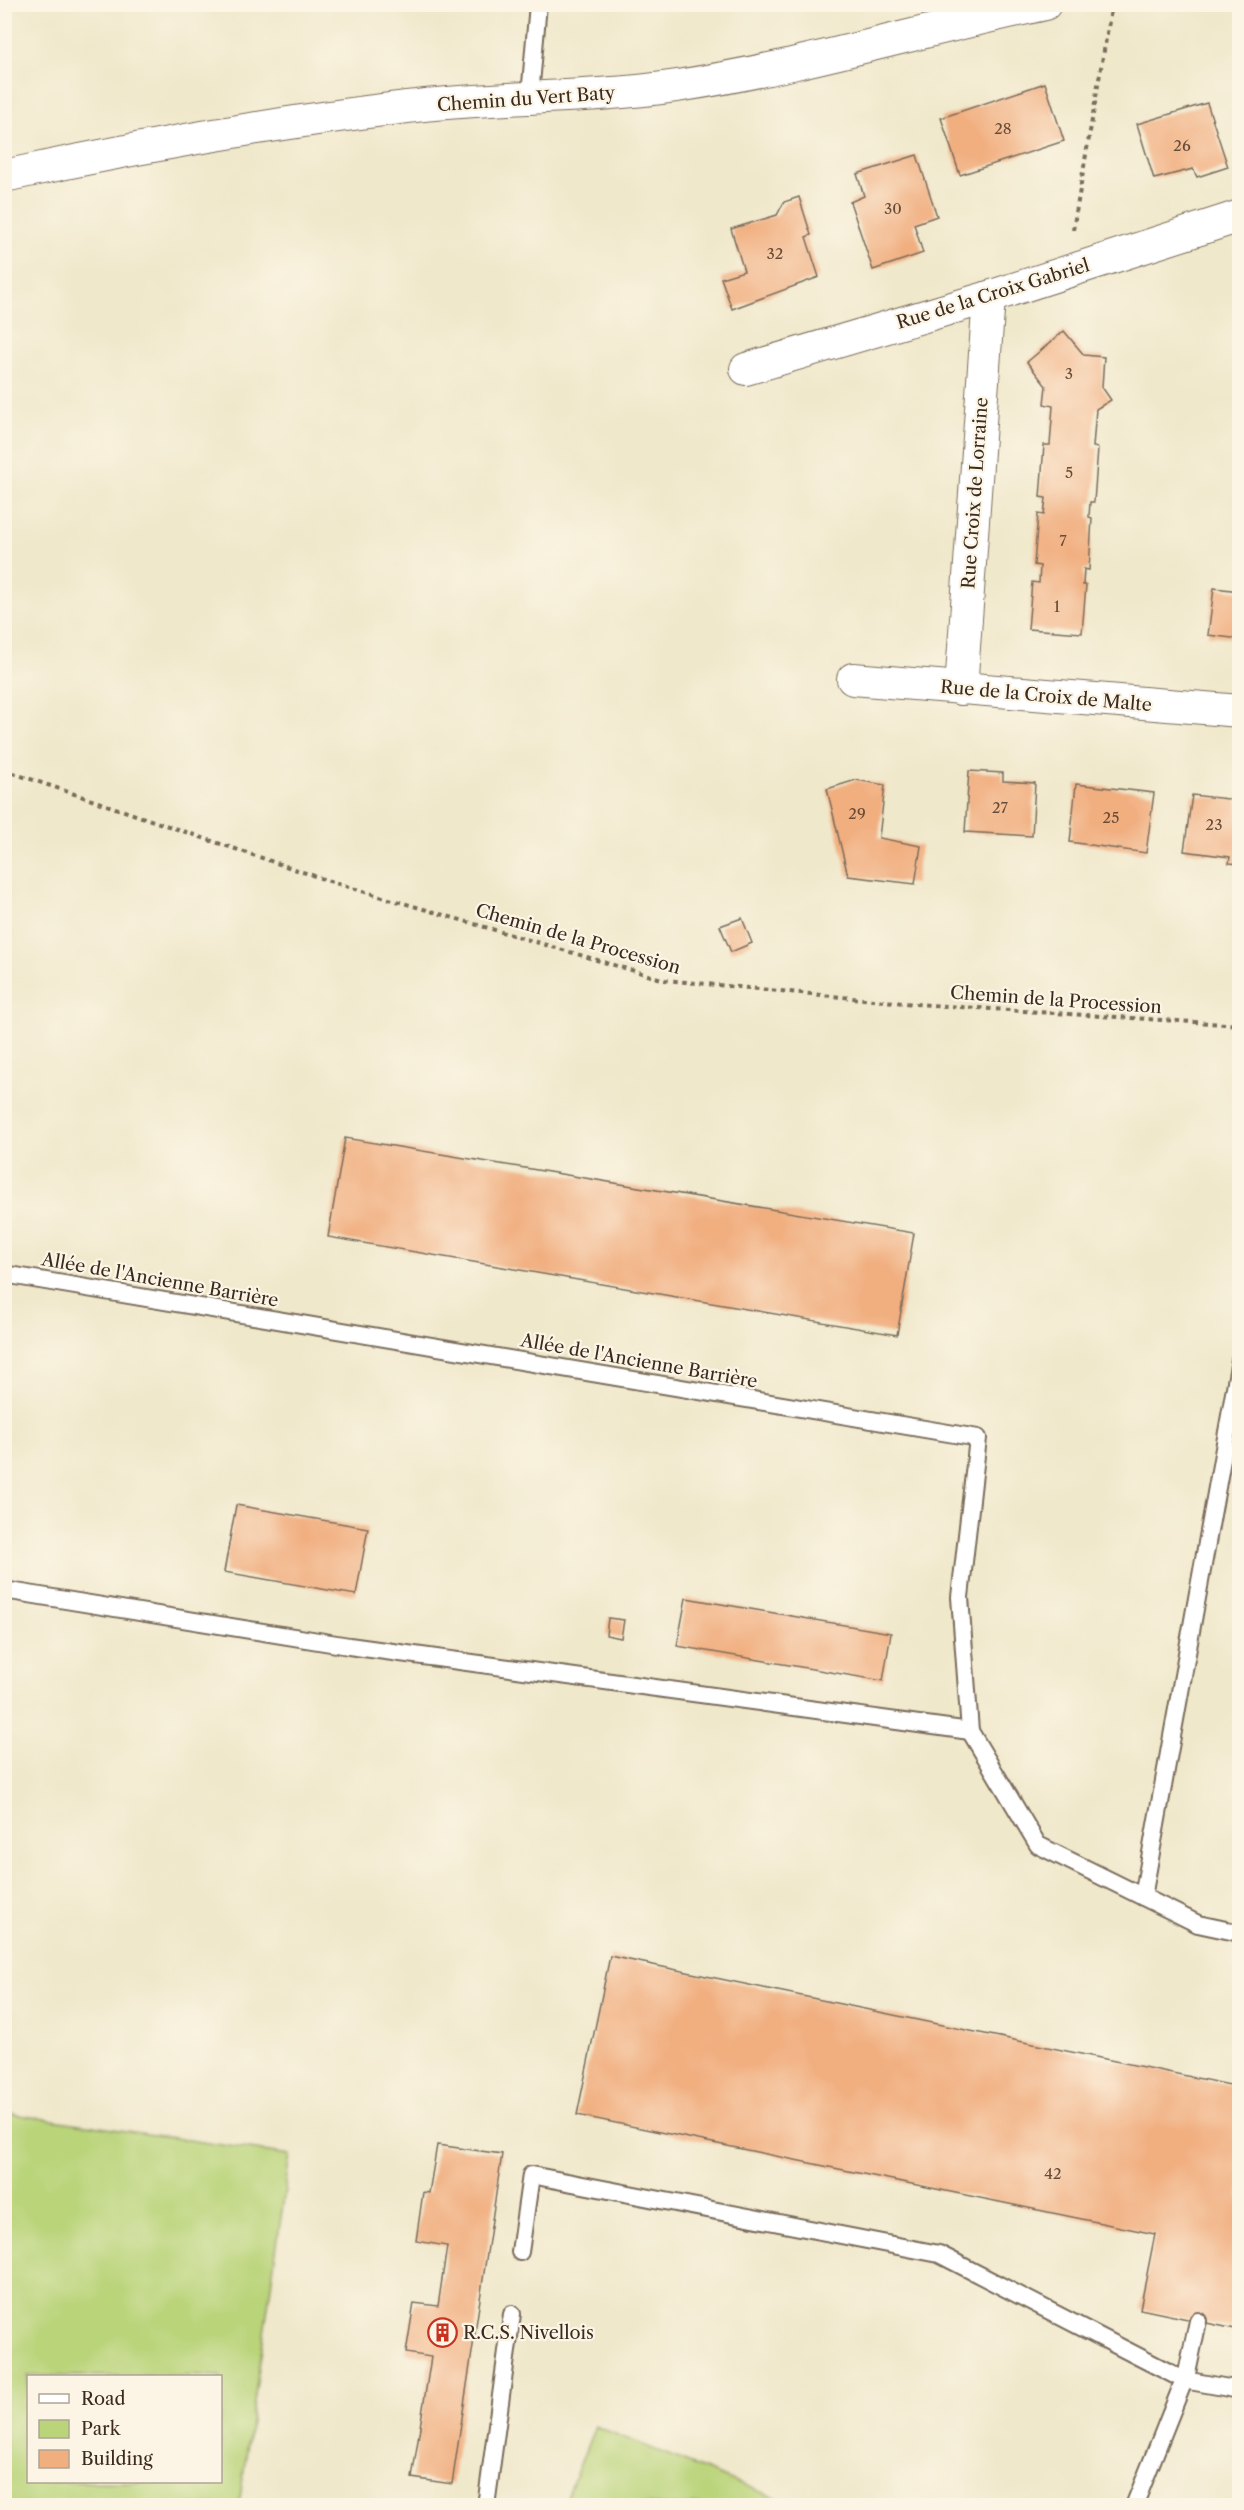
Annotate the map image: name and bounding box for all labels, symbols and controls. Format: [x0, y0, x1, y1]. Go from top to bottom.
street label: Chemin du Vert Baty [436, 82, 617, 116]
house number: 28 [994, 119, 1012, 138]
house number: 26 [1173, 136, 1191, 155]
house number: 30 [884, 199, 902, 218]
house number: 32 [767, 244, 783, 263]
street label: Rue de la Croix Gabriel [894, 254, 1092, 334]
house number: 3 [1065, 364, 1073, 383]
street label: Rue Croix de Lorraine [957, 396, 993, 590]
house number: 5 [1065, 463, 1073, 482]
house number: 7 [1059, 531, 1067, 550]
house number: 1 [1054, 597, 1061, 616]
street label: Rue de la Croix de Malte [939, 676, 1153, 716]
house number: 27 [992, 798, 1009, 817]
house number: 29 [848, 804, 866, 823]
house number: 25 [1103, 808, 1119, 827]
house number: 23 [1206, 815, 1222, 834]
street label: Chemin de la Procession [473, 899, 683, 979]
street label: Chemin de la Procession [949, 982, 1163, 1018]
street label: Allée de l'Ancienne Barrière [39, 1248, 280, 1312]
street label: Allée de l'Ancienne Barrière [518, 1329, 759, 1393]
house number: 42 [1044, 2164, 1062, 2183]
building icon: R.C.S. Nivellois [426, 2317, 458, 2349]
place label: R.C.S. Nivellois [463, 2322, 594, 2344]
legend [27, 2375, 222, 2483]
text: Road [81, 2388, 126, 2410]
text: Park [81, 2418, 122, 2440]
text: Building [81, 2448, 153, 2470]

